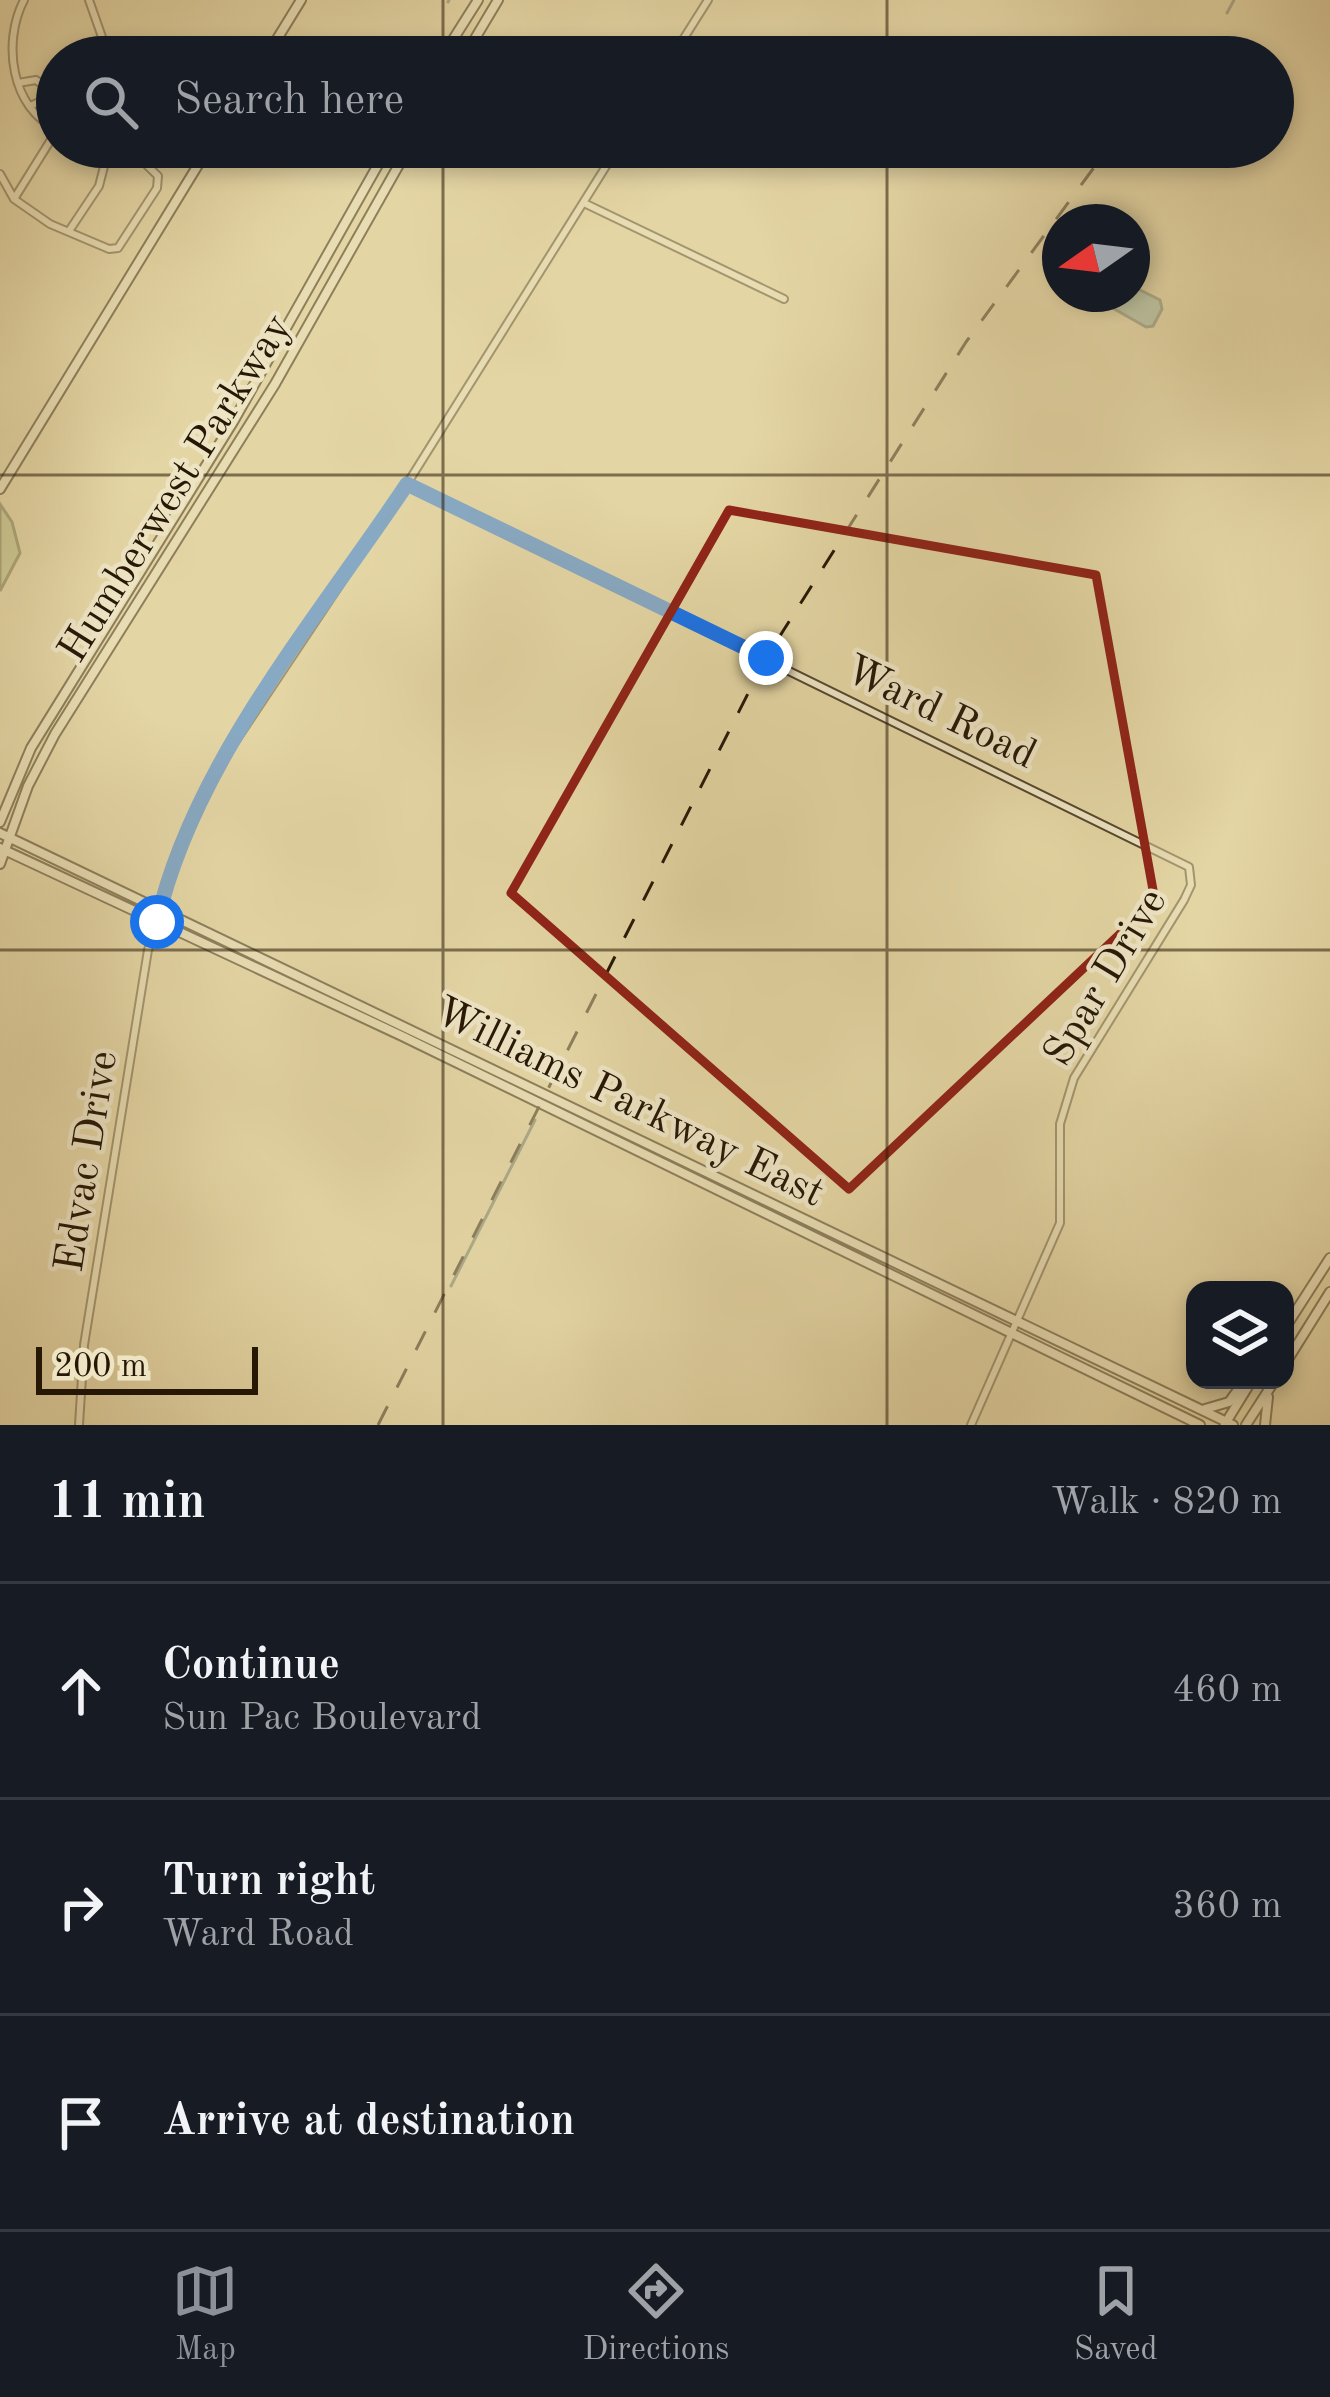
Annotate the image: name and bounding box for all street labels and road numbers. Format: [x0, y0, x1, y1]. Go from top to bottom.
street label: Humberwest Parkway [52, 308, 301, 671]
street label: Ward Road [838, 649, 1042, 778]
street label: Spar Drive [1037, 882, 1176, 1074]
street label: Williams Parkway East [428, 991, 830, 1216]
street label: Edvac Drive [50, 1048, 126, 1275]

